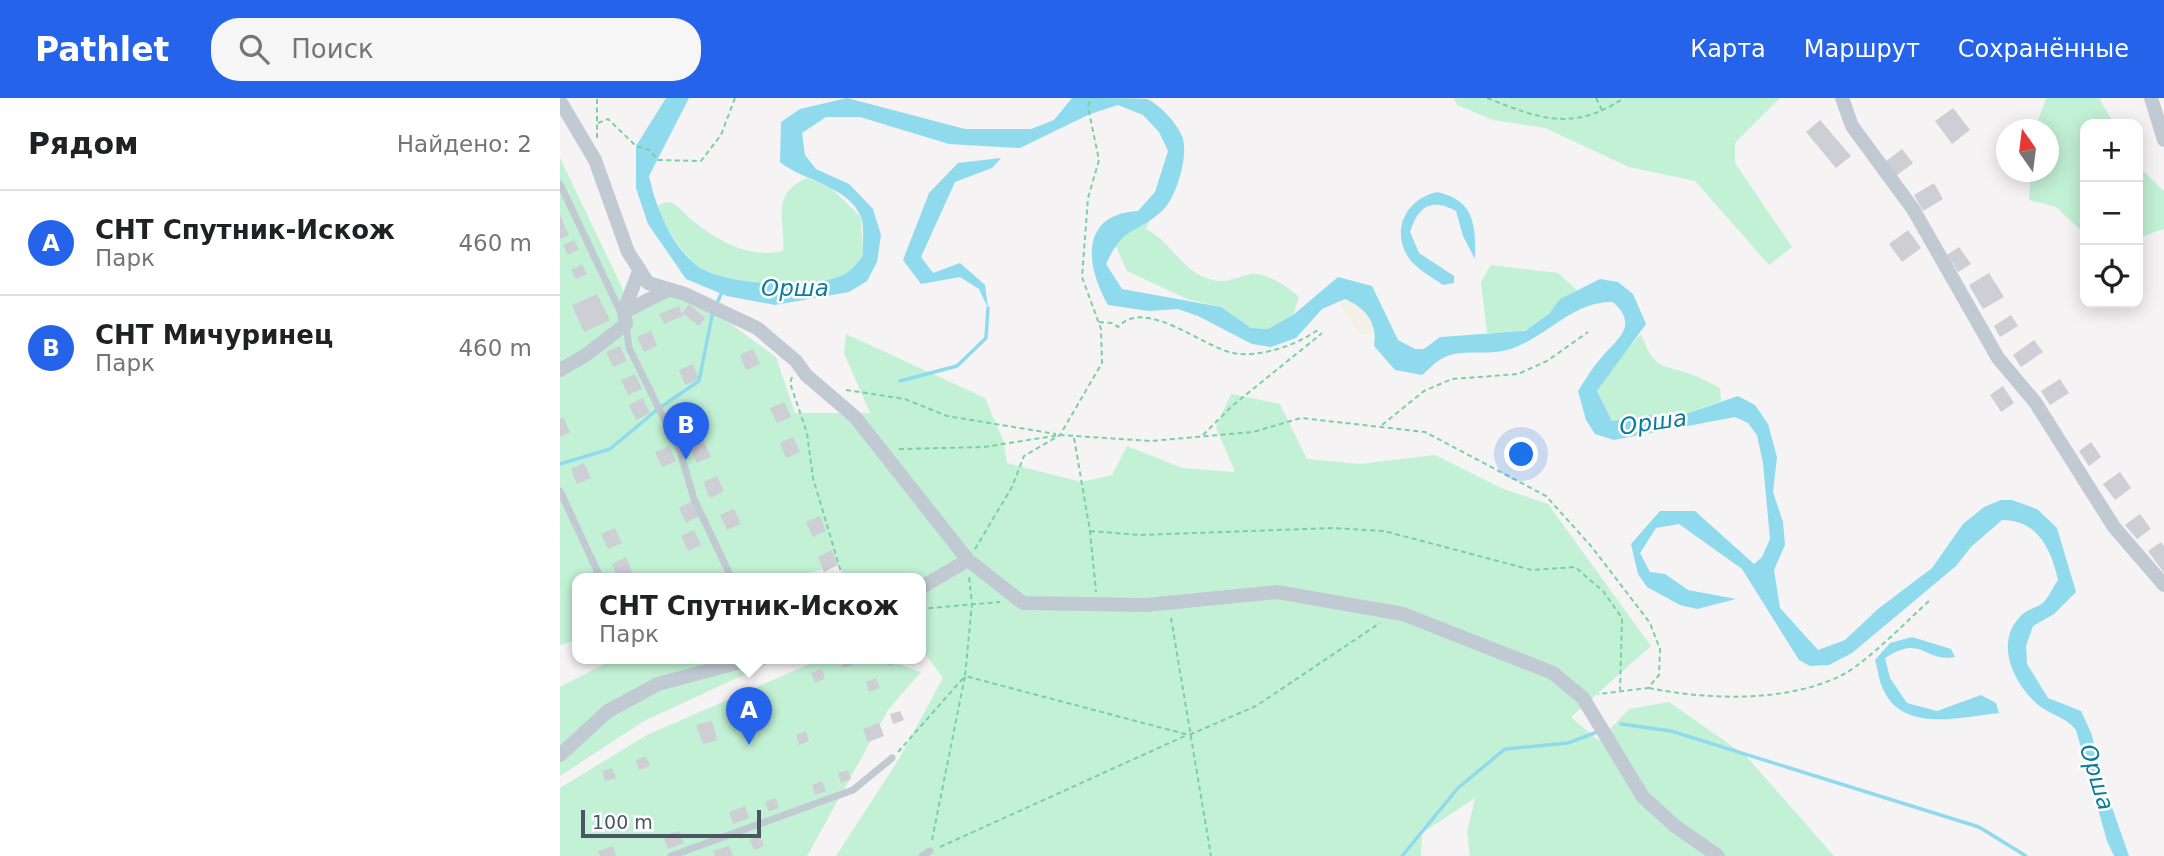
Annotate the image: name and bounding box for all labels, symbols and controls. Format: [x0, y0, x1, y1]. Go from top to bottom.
search box [211, 18, 701, 81]
text: Pathlet [35, 30, 169, 69]
icon: search [235, 30, 273, 68]
text: Поиск [291, 34, 374, 64]
text: Карта [1690, 35, 1766, 63]
text: Маршрут [1804, 35, 1920, 63]
text: Сохранённые [1958, 35, 2129, 63]
north arrow [1996, 119, 2059, 182]
map controls [2080, 119, 2143, 308]
button: + [2080, 119, 2143, 182]
text: Рядом [28, 126, 139, 161]
text: Найдено: 2 [397, 131, 532, 157]
button: − [2080, 182, 2143, 245]
text: СНТ Спутник-Искож [95, 215, 395, 245]
text: A [42, 230, 60, 256]
text: 460 m [458, 230, 532, 256]
text: Парк [95, 245, 155, 271]
button: locate [2080, 245, 2143, 308]
water label: Орша [761, 275, 829, 301]
text: СНТ Мичуринец [95, 320, 333, 350]
text: B [42, 335, 60, 361]
text: 460 m [458, 335, 532, 361]
text: Парк [95, 350, 155, 376]
pin: B [663, 402, 709, 460]
water label: Орша [1618, 404, 1688, 440]
your location [1504, 437, 1538, 471]
popup [572, 573, 926, 664]
text: СНТ Спутник-Искож [599, 591, 899, 621]
text: Парк [599, 621, 659, 647]
pin: A [726, 687, 772, 745]
water label: Орша [2075, 741, 2119, 813]
scale bar [581, 807, 761, 839]
text: 100 m [592, 811, 653, 833]

